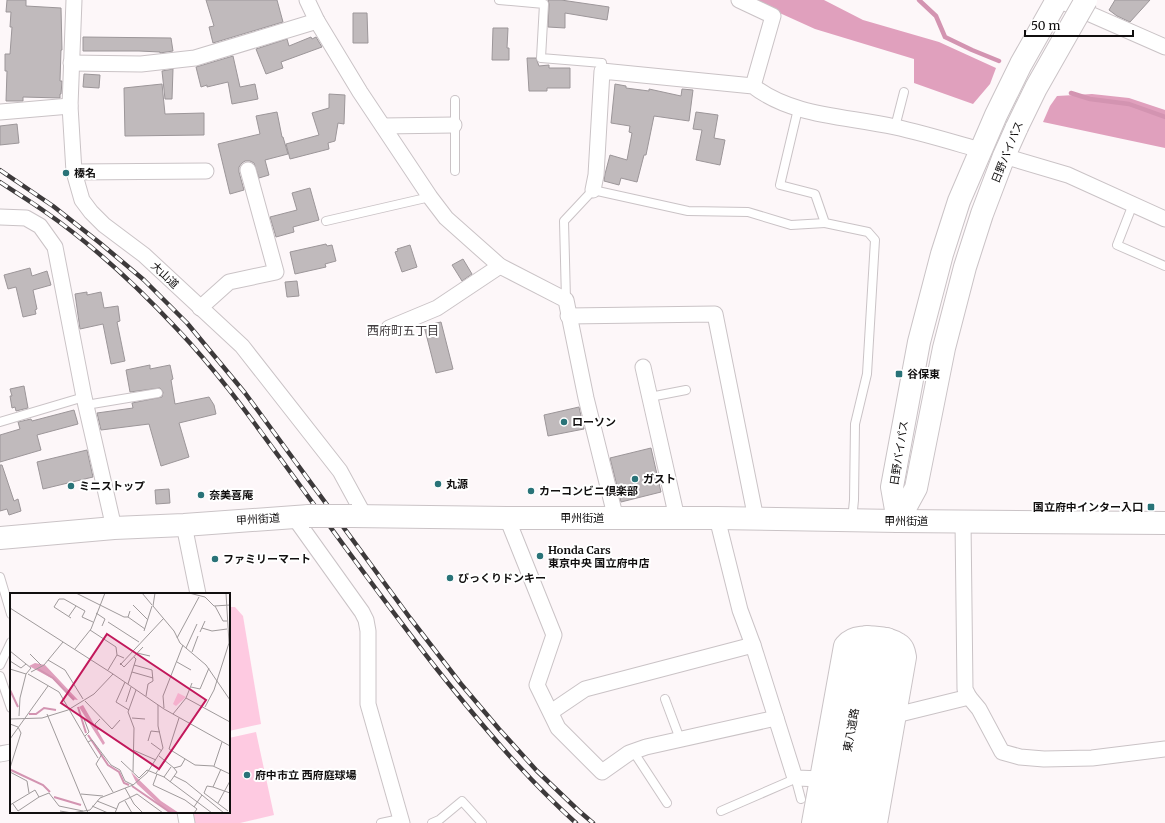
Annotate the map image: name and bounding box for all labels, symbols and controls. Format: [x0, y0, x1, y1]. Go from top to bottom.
scale bar [1025, 12, 1133, 38]
text: 50 m [1031, 18, 1060, 33]
street label: 日野バイパス [988, 119, 1026, 185]
place label: 榛名 [74, 166, 96, 180]
marker: 榛名 [61, 168, 71, 178]
street label: 大山道 [148, 259, 182, 291]
district label: 西府町五丁目 [367, 323, 439, 338]
place label: 谷保東 [907, 367, 940, 381]
marker: 谷保東 [894, 369, 904, 379]
place label: ローソン [572, 415, 616, 429]
marker: ローソン [559, 417, 569, 427]
street label: 日野バイパス [887, 419, 911, 487]
place label: ガスト [643, 472, 676, 486]
marker: ガスト [630, 474, 640, 484]
place label: 丸源 [446, 477, 468, 491]
place label: ミニストップ [79, 479, 145, 493]
marker: 丸源 [433, 479, 443, 489]
marker: ミニストップ [66, 481, 76, 491]
place label: カーコンビニ倶楽部 [539, 484, 638, 498]
marker: カーコンビニ倶楽部 [526, 486, 536, 496]
place label: 奈美喜庵 [209, 488, 254, 502]
marker: 奈美喜庵 [196, 490, 206, 500]
place label: 国立府中インター入口 [1033, 500, 1143, 514]
marker: 国立府中インター入口 [1146, 502, 1156, 512]
street label: 甲州街道 [236, 510, 280, 528]
street label: 甲州街道 [560, 511, 604, 525]
street label: 甲州街道 [884, 514, 928, 528]
place label: Honda Cars 東京中央 国立府中店 [548, 543, 650, 570]
marker: Honda Cars 東京中央 国立府中店 [535, 551, 545, 561]
place label: ファミリーマート [223, 552, 311, 566]
marker: ファミリーマート [210, 554, 220, 564]
place label: びっくりドンキー [458, 571, 546, 585]
marker: びっくりドンキー [445, 573, 455, 583]
inset map [10, 593, 230, 813]
street label: 東八道路 [840, 707, 862, 753]
place label: 府中市立 西府庭球場 [255, 768, 357, 782]
marker: 府中市立 西府庭球場 [242, 770, 252, 780]

